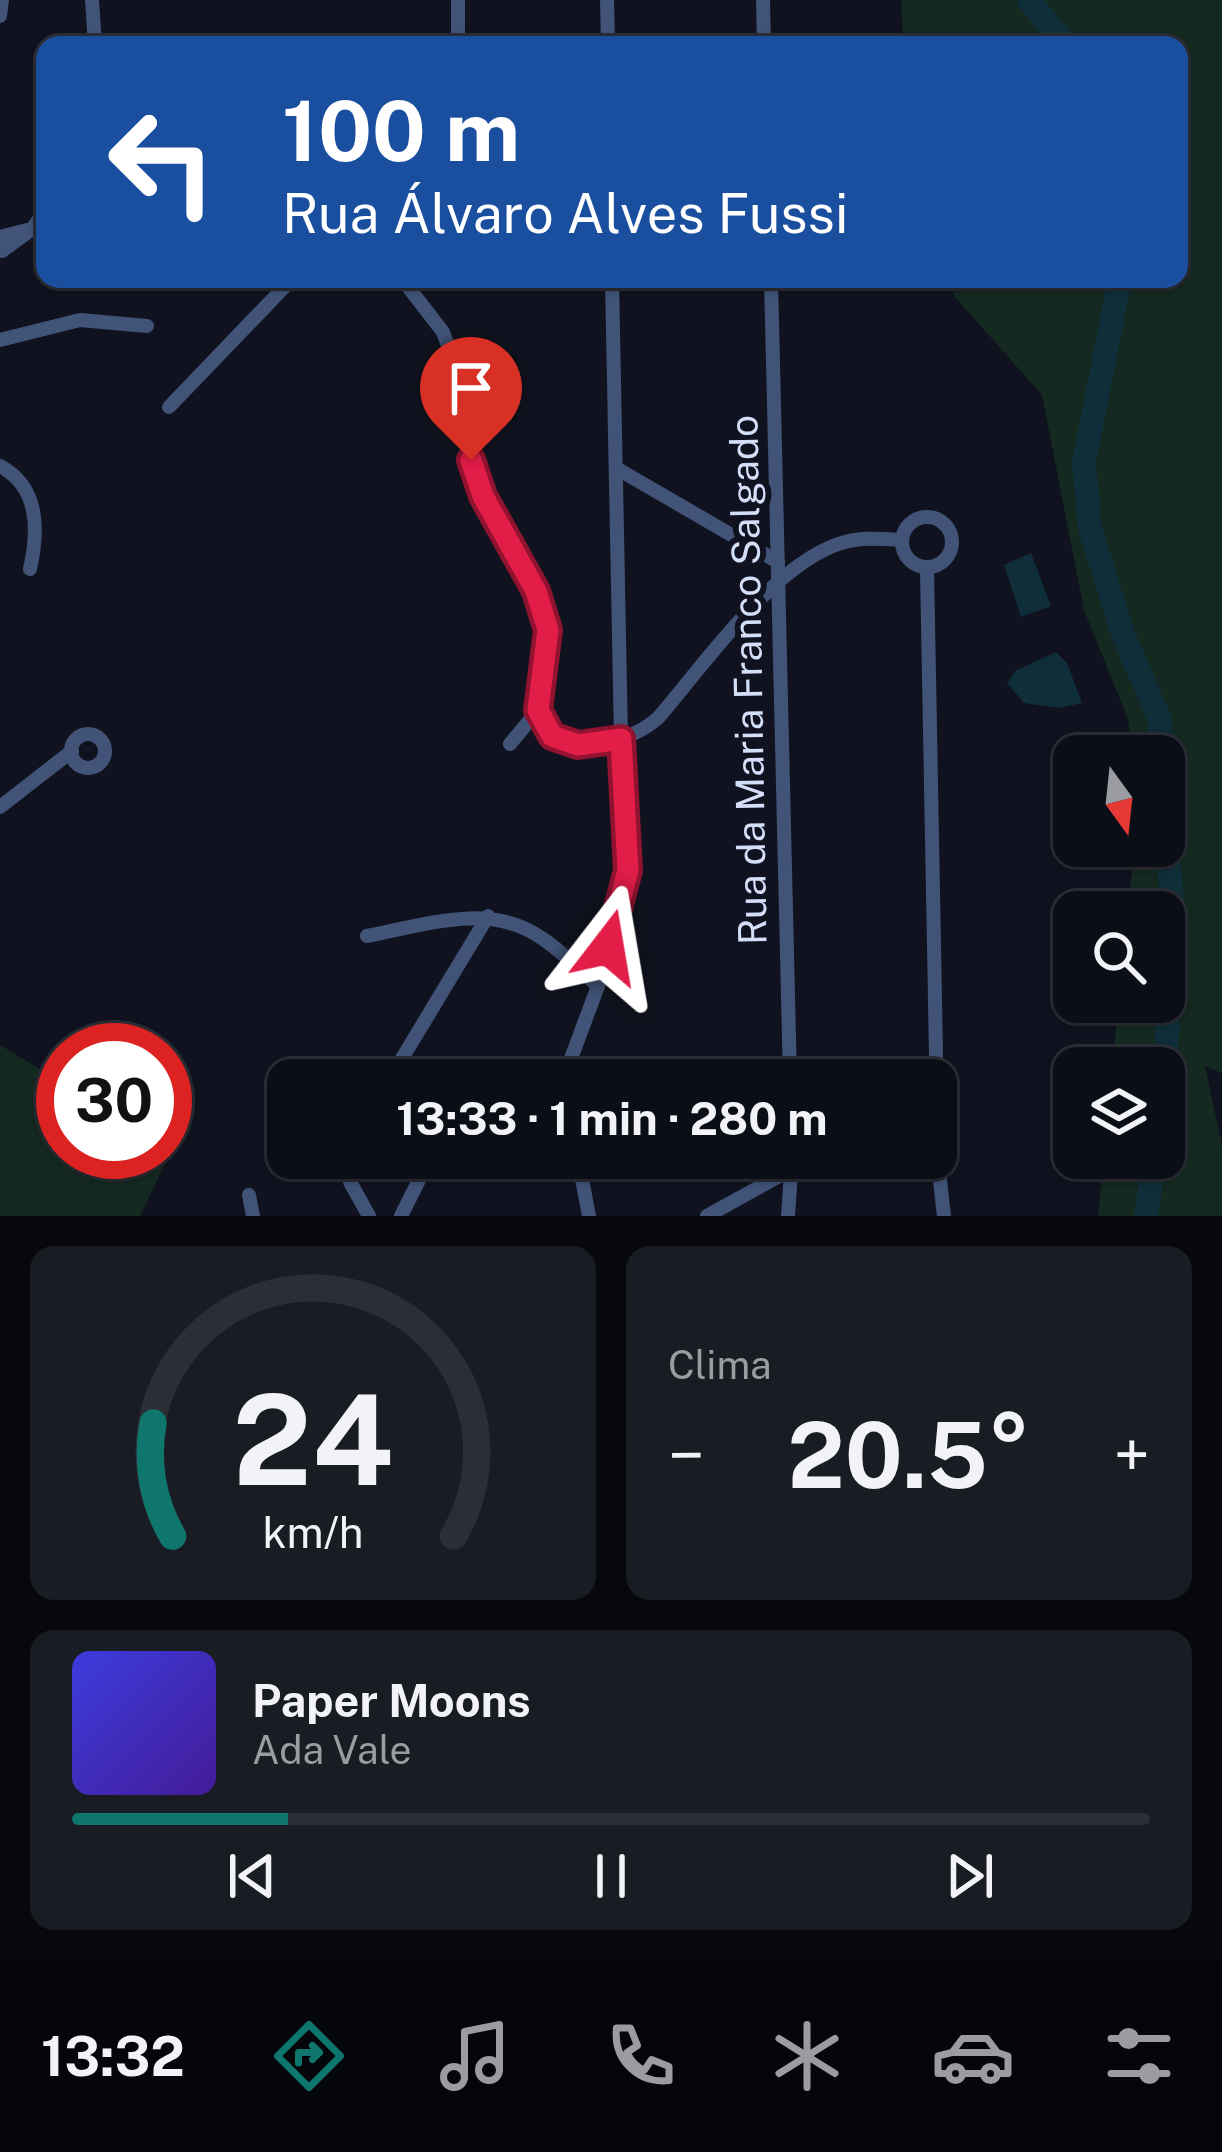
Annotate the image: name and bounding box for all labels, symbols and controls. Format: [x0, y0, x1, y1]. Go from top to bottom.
text: 100 m [282, 81, 520, 180]
icon: left [84, 84, 240, 240]
text: Rua Álvaro Alves Fussi [282, 182, 848, 245]
pin [420, 337, 522, 460]
icon: arrive [438, 355, 504, 421]
street label: Rua da Maria Franco Salgado [720, 415, 776, 945]
north arrow [1053, 735, 1185, 867]
map controls [1053, 735, 1185, 1179]
position arrow [545, 884, 671, 1010]
button: search [1053, 891, 1185, 1023]
speed limit sign: 30 [36, 1023, 192, 1179]
button: layers [1053, 1047, 1185, 1179]
text: 13:33 · 1 min · 280 m [396, 1092, 828, 1145]
text: Clima [668, 1342, 772, 1388]
text: 24 [232, 1366, 394, 1513]
text: 20.5° [788, 1402, 1030, 1508]
text: − [668, 1416, 705, 1494]
text: + [1113, 1416, 1150, 1494]
text: km/h [263, 1507, 363, 1558]
text: Paper Moons [252, 1674, 531, 1727]
text: Ada Vale [252, 1727, 412, 1773]
icon: previous [219, 1843, 285, 1909]
icon: pause [578, 1843, 644, 1909]
icon: next [937, 1843, 1003, 1909]
icon: directions [267, 2014, 351, 2098]
icon: music [433, 2014, 517, 2098]
icon: phone [599, 2014, 683, 2098]
icon: climate [765, 2014, 849, 2098]
icon: car [931, 2014, 1015, 2098]
icon: filters [1097, 2014, 1181, 2098]
text: 13:32 [41, 2025, 185, 2088]

